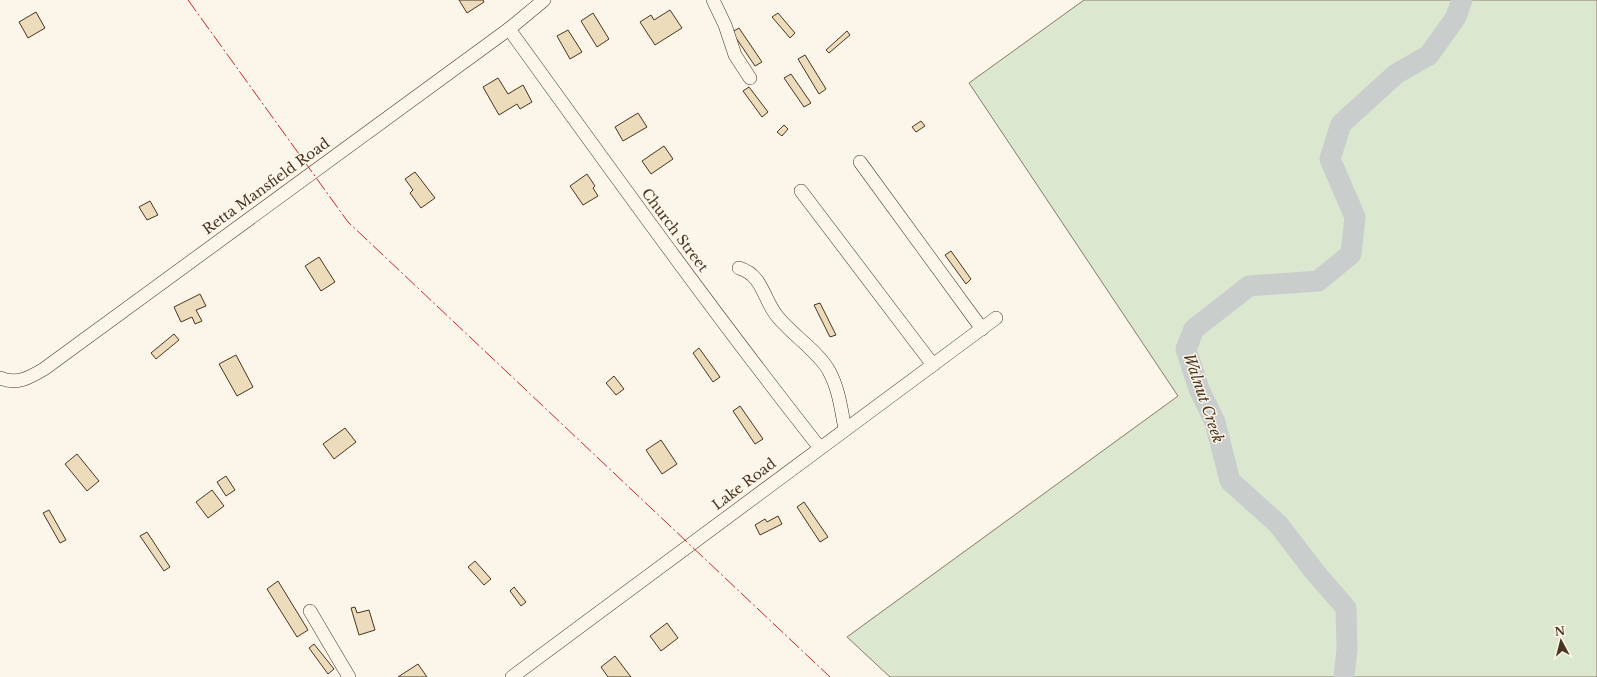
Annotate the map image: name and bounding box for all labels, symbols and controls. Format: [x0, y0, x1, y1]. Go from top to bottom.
street label: Retta Mansfield Road [199, 134, 333, 238]
street label: Church Street [638, 185, 713, 276]
water label: Walnut Creek [1180, 351, 1228, 445]
street label: Lake Road [708, 454, 780, 514]
north arrow [1541, 621, 1581, 661]
text: N [1554, 623, 1566, 639]

